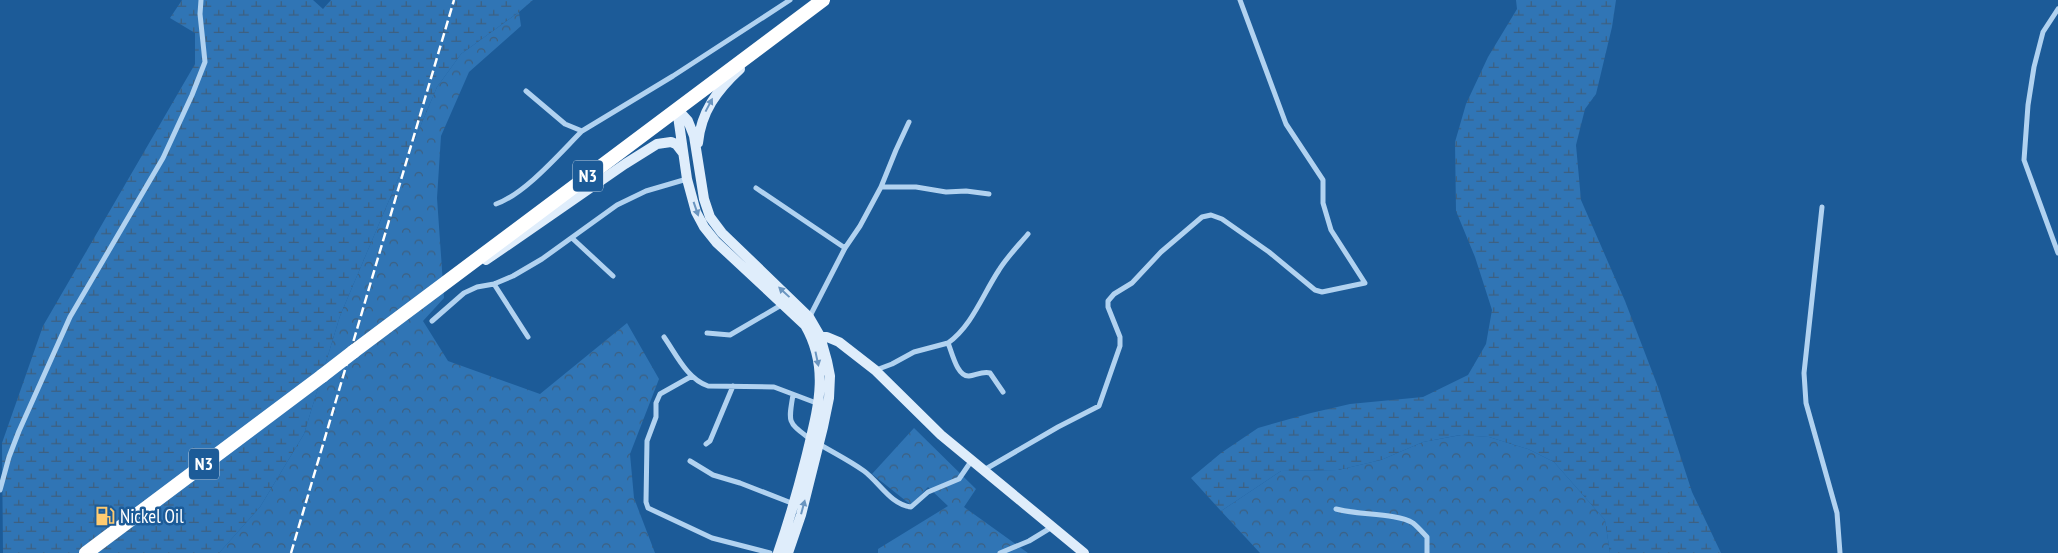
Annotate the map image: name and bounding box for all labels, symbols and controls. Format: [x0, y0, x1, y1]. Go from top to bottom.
one-way arrow [705, 98, 713, 112]
road number: N3 [573, 160, 603, 192]
one-way arrow [693, 201, 700, 216]
one-way arrow [778, 286, 790, 298]
one-way arrow [813, 351, 821, 366]
road number: N3 [189, 448, 219, 479]
one-way arrow [799, 499, 807, 514]
place label: Nickel Oil [120, 504, 184, 528]
fuel station icon: Nickel Oil [94, 505, 116, 527]

